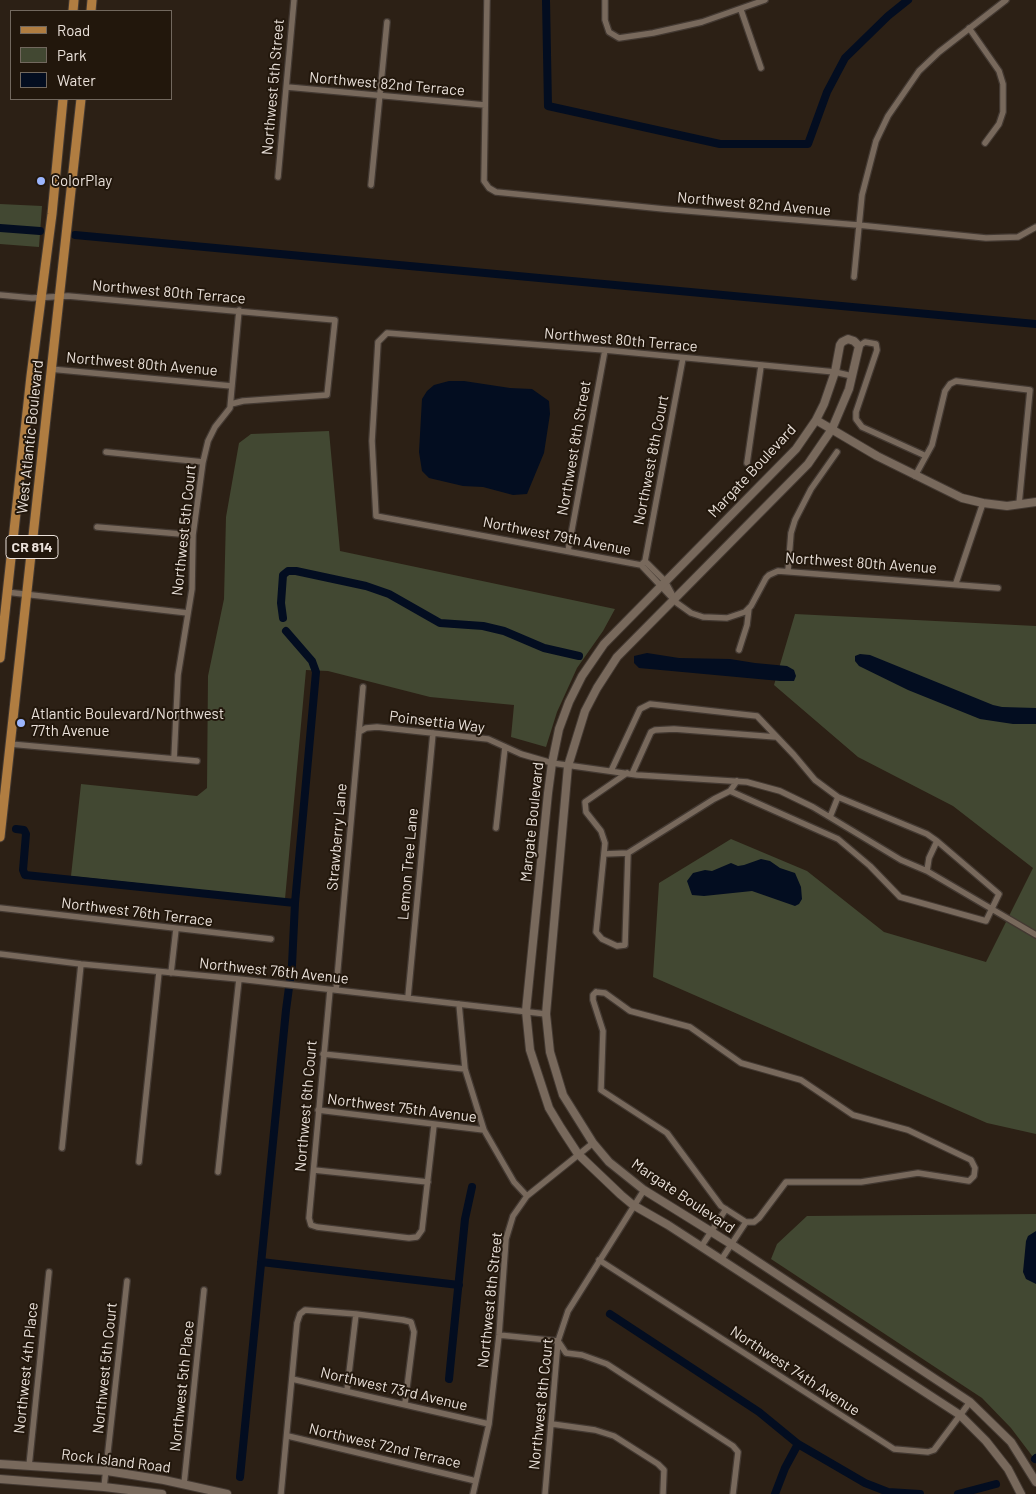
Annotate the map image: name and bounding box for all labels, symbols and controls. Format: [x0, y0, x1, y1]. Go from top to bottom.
legend [10, 10, 172, 100]
street label: Northwest 5th Street [258, 18, 288, 156]
text: Road [57, 21, 90, 39]
text: Park [57, 46, 86, 64]
street label: Northwest 82nd Terrace [308, 68, 466, 100]
text: Water [57, 71, 96, 89]
place label: ColorPlay [51, 172, 112, 190]
marker: ColorPlay [35, 175, 47, 187]
street label: Northwest 82nd Avenue [676, 188, 832, 220]
street label: Northwest 80th Terrace [91, 276, 247, 308]
street label: Northwest 80th Terrace [543, 324, 699, 356]
street label: Northwest 80th Avenue [66, 348, 218, 380]
street label: West Atlantic Boulevard [13, 359, 47, 515]
street label: Northwest 8th Street [553, 379, 595, 517]
street label: Northwest 8th Court [630, 393, 672, 527]
street label: Margate Boulevard [704, 421, 800, 521]
street label: Northwest 5th Court [168, 463, 200, 597]
street label: Northwest 79th Avenue [481, 513, 633, 559]
road number: CR 814 [6, 536, 58, 558]
street label: Northwest 80th Avenue [785, 549, 937, 577]
place label: Atlantic Boulevard/Northwest 77th Avenue [31, 705, 224, 740]
street label: Poinsettia Way [388, 707, 486, 737]
marker: Atlantic Boulevard/Northwest 77th Avenue [15, 717, 27, 729]
street label: Margate Boulevard [517, 761, 547, 883]
street label: Strawberry Lane [323, 783, 351, 891]
street label: Lemon Tree Lane [394, 807, 422, 921]
street label: Northwest 76th Terrace [60, 894, 214, 930]
street label: Northwest 76th Avenue [198, 954, 350, 988]
street label: Northwest 6th Court [291, 1039, 321, 1173]
street label: Northwest 75th Avenue [326, 1090, 478, 1126]
street label: Margate Boulevard [628, 1155, 738, 1237]
street label: Northwest 8th Street [474, 1231, 506, 1369]
street label: Northwest 4th Place [10, 1301, 42, 1435]
street label: Northwest 5th Court [89, 1301, 121, 1435]
street label: Northwest 5th Place [166, 1320, 198, 1452]
street label: Northwest 74th Avenue [727, 1322, 863, 1420]
street label: Northwest 8th Court [525, 1337, 557, 1471]
street label: Northwest 73rd Avenue [319, 1363, 469, 1415]
street label: Northwest 72nd Terrace [307, 1420, 463, 1472]
street label: Rock Island Road [60, 1445, 172, 1477]

